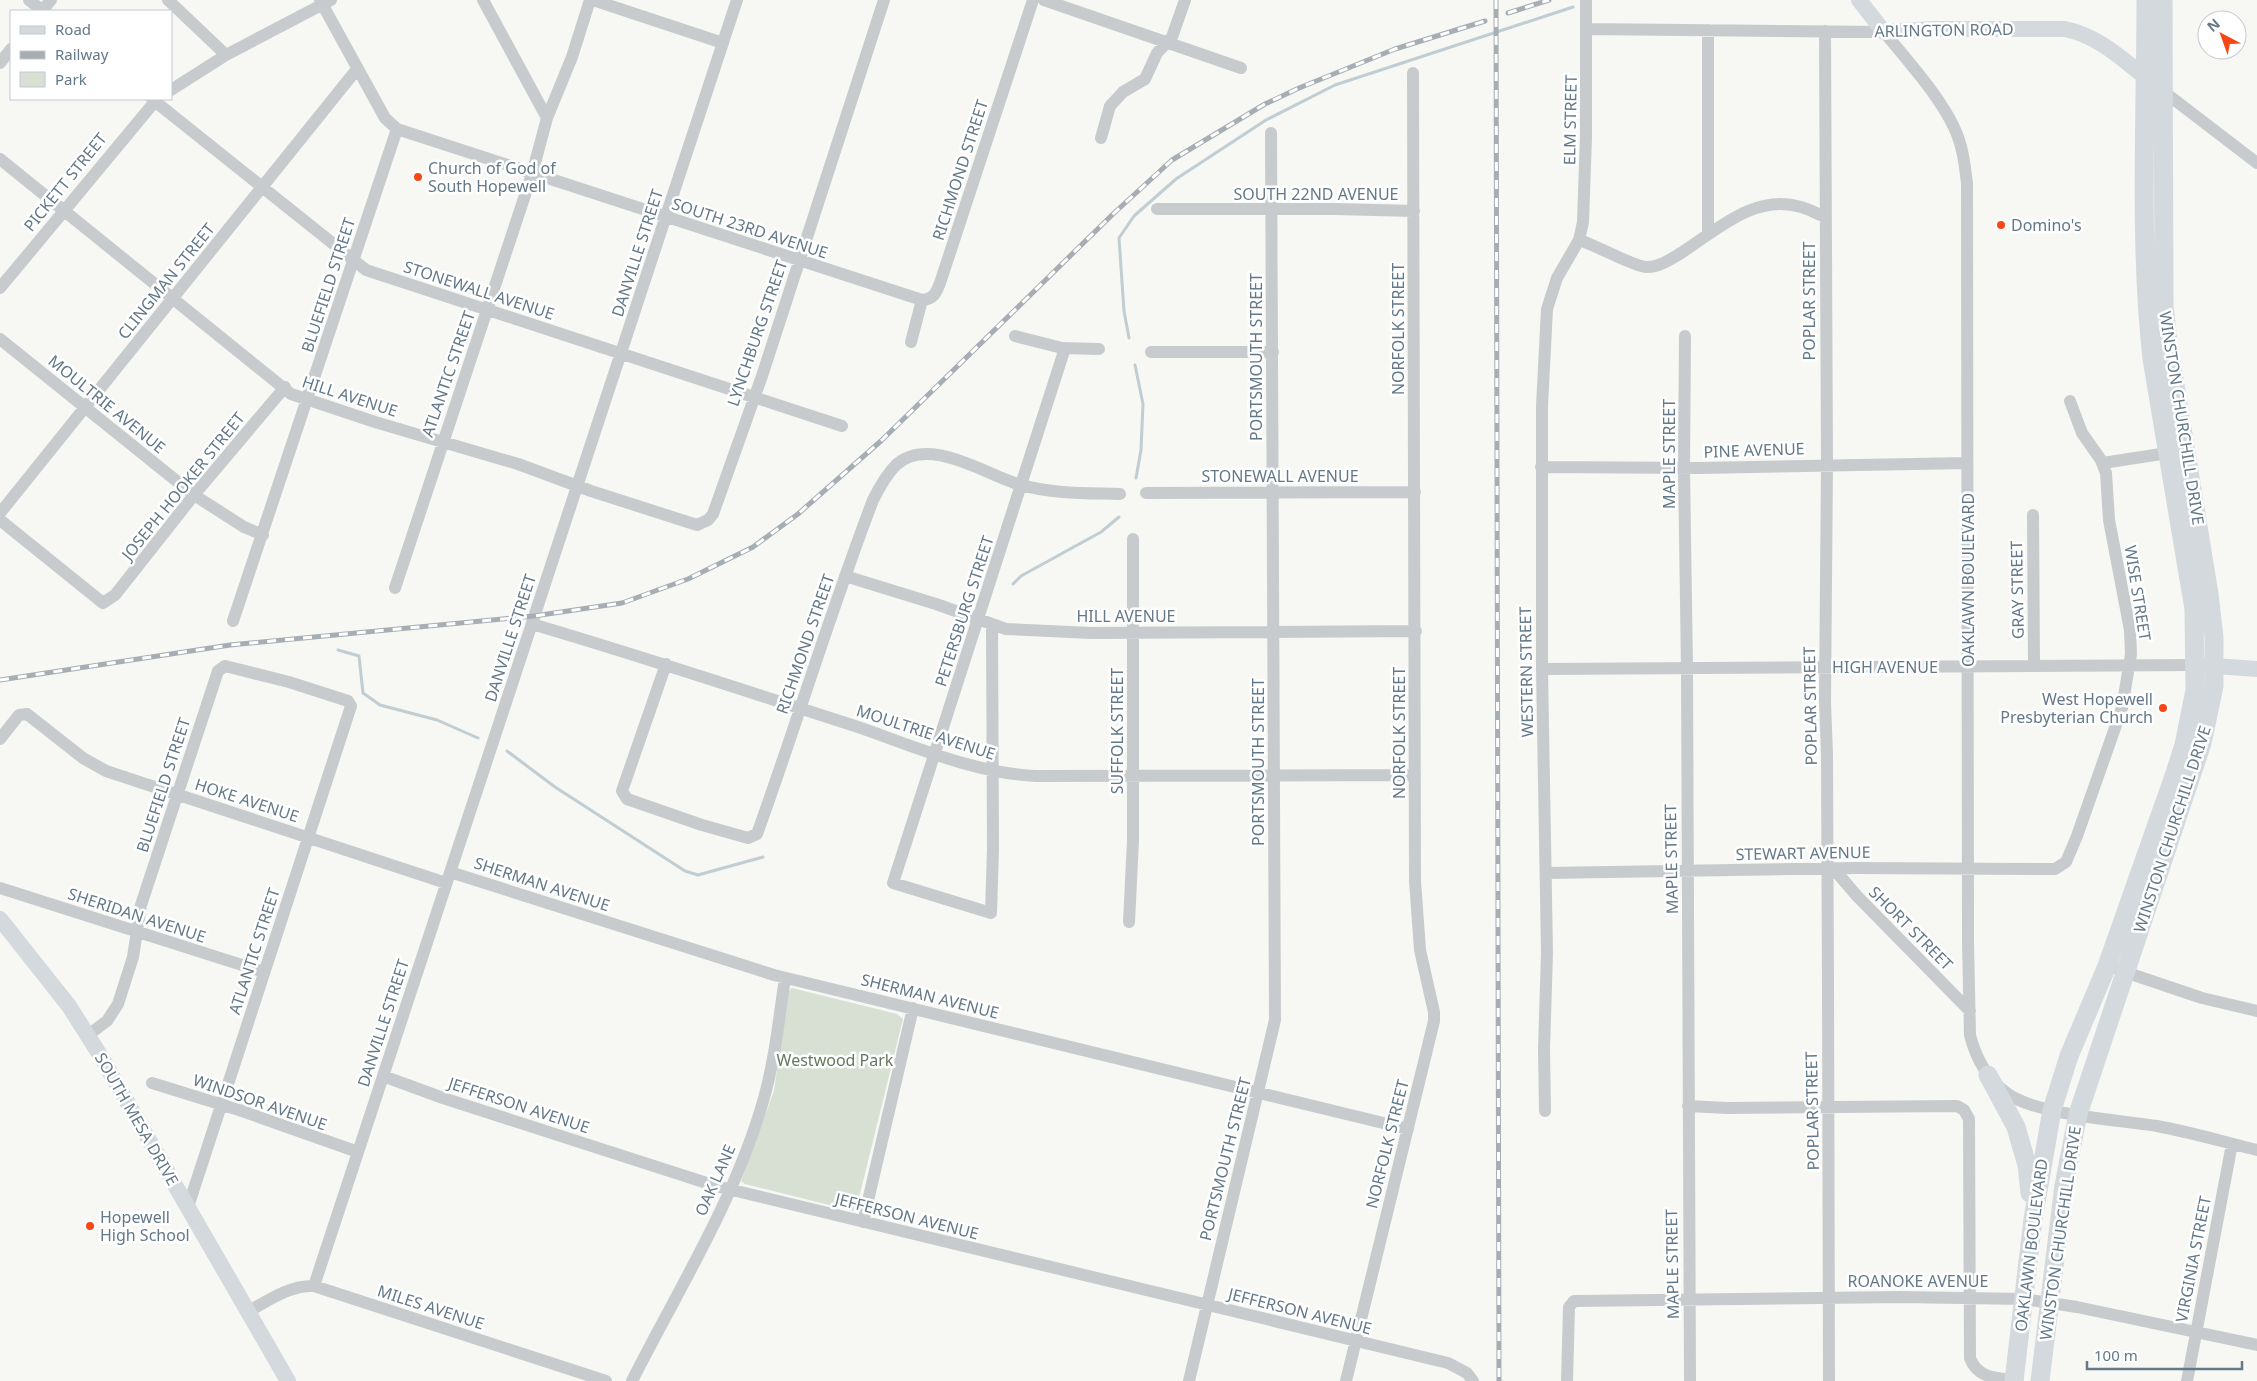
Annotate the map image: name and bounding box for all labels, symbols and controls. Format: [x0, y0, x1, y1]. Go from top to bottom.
legend [10, 10, 172, 100]
north arrow [2197, 10, 2247, 60]
text: N [2203, 14, 2224, 36]
street label: ARLINGTON ROAD [1874, 18, 2014, 42]
text: Road [55, 19, 91, 39]
text: Railway [55, 44, 109, 64]
text: Park [55, 69, 87, 89]
street label: ELM STREET [1558, 75, 1582, 165]
street label: RICHMOND STREET [927, 97, 993, 243]
street label: PICKETT STREET [19, 128, 112, 236]
place label: Church of God of South Hopewell [428, 157, 557, 197]
marker: Church of God of South Hopewell [412, 171, 424, 183]
street label: SOUTH 22ND AVENUE [1233, 183, 1399, 205]
street label: DANVILLE STREET [606, 186, 668, 320]
street label: SOUTH 23RD AVENUE [669, 192, 831, 264]
place label: Domino's [2011, 214, 2082, 236]
street label: BLUEFIELD STREET [296, 215, 360, 355]
street label: CLINGMAN STREET [112, 218, 220, 344]
marker: Domino's [1995, 219, 2007, 231]
street label: POPLAR STREET [1798, 241, 1820, 360]
street label: STONEWALL AVENUE [401, 255, 557, 325]
street label: LYNCHBURG STREET [722, 257, 792, 409]
street label: NORFOLK STREET [1387, 263, 1409, 395]
street label: PORTSMOUTH STREET [1245, 273, 1267, 441]
street label: ATLANTIC STREET [416, 308, 480, 440]
street label: WINSTON CHURCHILL DRIVE [2154, 310, 2210, 526]
street label: MOULTRIE AVENUE [44, 350, 170, 458]
street label: HILL AVENUE [300, 370, 400, 422]
street label: MAPLE STREET [1658, 399, 1680, 509]
street label: JOSEPH HOOKER STREET [115, 407, 250, 566]
street label: PINE AVENUE [1703, 437, 1805, 463]
street label: STONEWALL AVENUE [1201, 465, 1359, 487]
street label: OAKLAWN BOULEVARD [1957, 493, 1979, 667]
street label: PETERSBURG STREET [929, 533, 999, 689]
street label: GRAY STREET [2005, 541, 2029, 639]
street label: WISE STREET [2120, 544, 2156, 642]
street label: DANVILLE STREET [479, 571, 541, 705]
street label: RICHMOND STREET [771, 571, 839, 717]
street label: HILL AVENUE [1076, 605, 1176, 627]
street label: WESTERN STREET [1514, 606, 1538, 738]
street label: POPLAR STREET [1798, 646, 1822, 766]
street label: HIGH AVENUE [1832, 656, 1938, 678]
street label: NORFOLK STREET [1388, 667, 1410, 799]
street label: SUFFOLK STREET [1106, 668, 1128, 794]
street label: PORTSMOUTH STREET [1247, 678, 1269, 846]
place label: West Hopewell Presbyterian Church [2000, 688, 2153, 728]
street label: MOULTRIE AVENUE [854, 699, 998, 765]
marker: West Hopewell Presbyterian Church [2157, 702, 2169, 714]
street label: BLUEFIELD STREET [131, 715, 195, 855]
street label: WINSTON CHURCHILL DRIVE [2128, 723, 2216, 935]
street label: HOKE AVENUE [192, 773, 302, 827]
street label: MAPLE STREET [1659, 804, 1683, 914]
street label: STEWART AVENUE [1735, 841, 1871, 865]
street label: SHERMAN AVENUE [471, 852, 613, 916]
street label: SHORT STREET [1864, 881, 1958, 975]
street label: SHERIDAN AVENUE [65, 882, 209, 948]
street label: ATLANTIC STREET [223, 885, 285, 1017]
street label: DANVILLE STREET [352, 956, 414, 1090]
street label: SHERMAN AVENUE [859, 968, 1001, 1024]
street label: SOUTH MESA DRIVE [90, 1049, 184, 1189]
park label: Westwood Park [777, 1049, 894, 1071]
street label: POPLAR STREET [1800, 1051, 1824, 1171]
street label: WINDSOR AVENUE [190, 1069, 330, 1135]
street label: JEFFERSON AVENUE [444, 1071, 592, 1138]
street label: PORTSMOUTH STREET [1194, 1075, 1256, 1243]
street label: NORFOLK STREET [1360, 1077, 1414, 1211]
street label: WINSTON CHURCHILL DRIVE [2034, 1124, 2086, 1342]
street label: OAK LANE [689, 1141, 741, 1219]
street label: OAKLAWN BOULEVARD [2009, 1157, 2053, 1333]
street label: JEFFERSON AVENUE [831, 1187, 981, 1244]
street label: VIRGINIA STREET [2170, 1194, 2216, 1324]
place label: Hopewell High School [100, 1206, 190, 1246]
street label: MAPLE STREET [1660, 1209, 1684, 1319]
marker: Hopewell High School [84, 1220, 96, 1232]
street label: ROANOKE AVENUE [1848, 1270, 1988, 1292]
street label: MILES AVENUE [375, 1279, 487, 1335]
street label: JEFFERSON AVENUE [1224, 1282, 1374, 1339]
scale bar [2087, 1338, 2242, 1370]
text: 100 m [2094, 1345, 2138, 1365]

